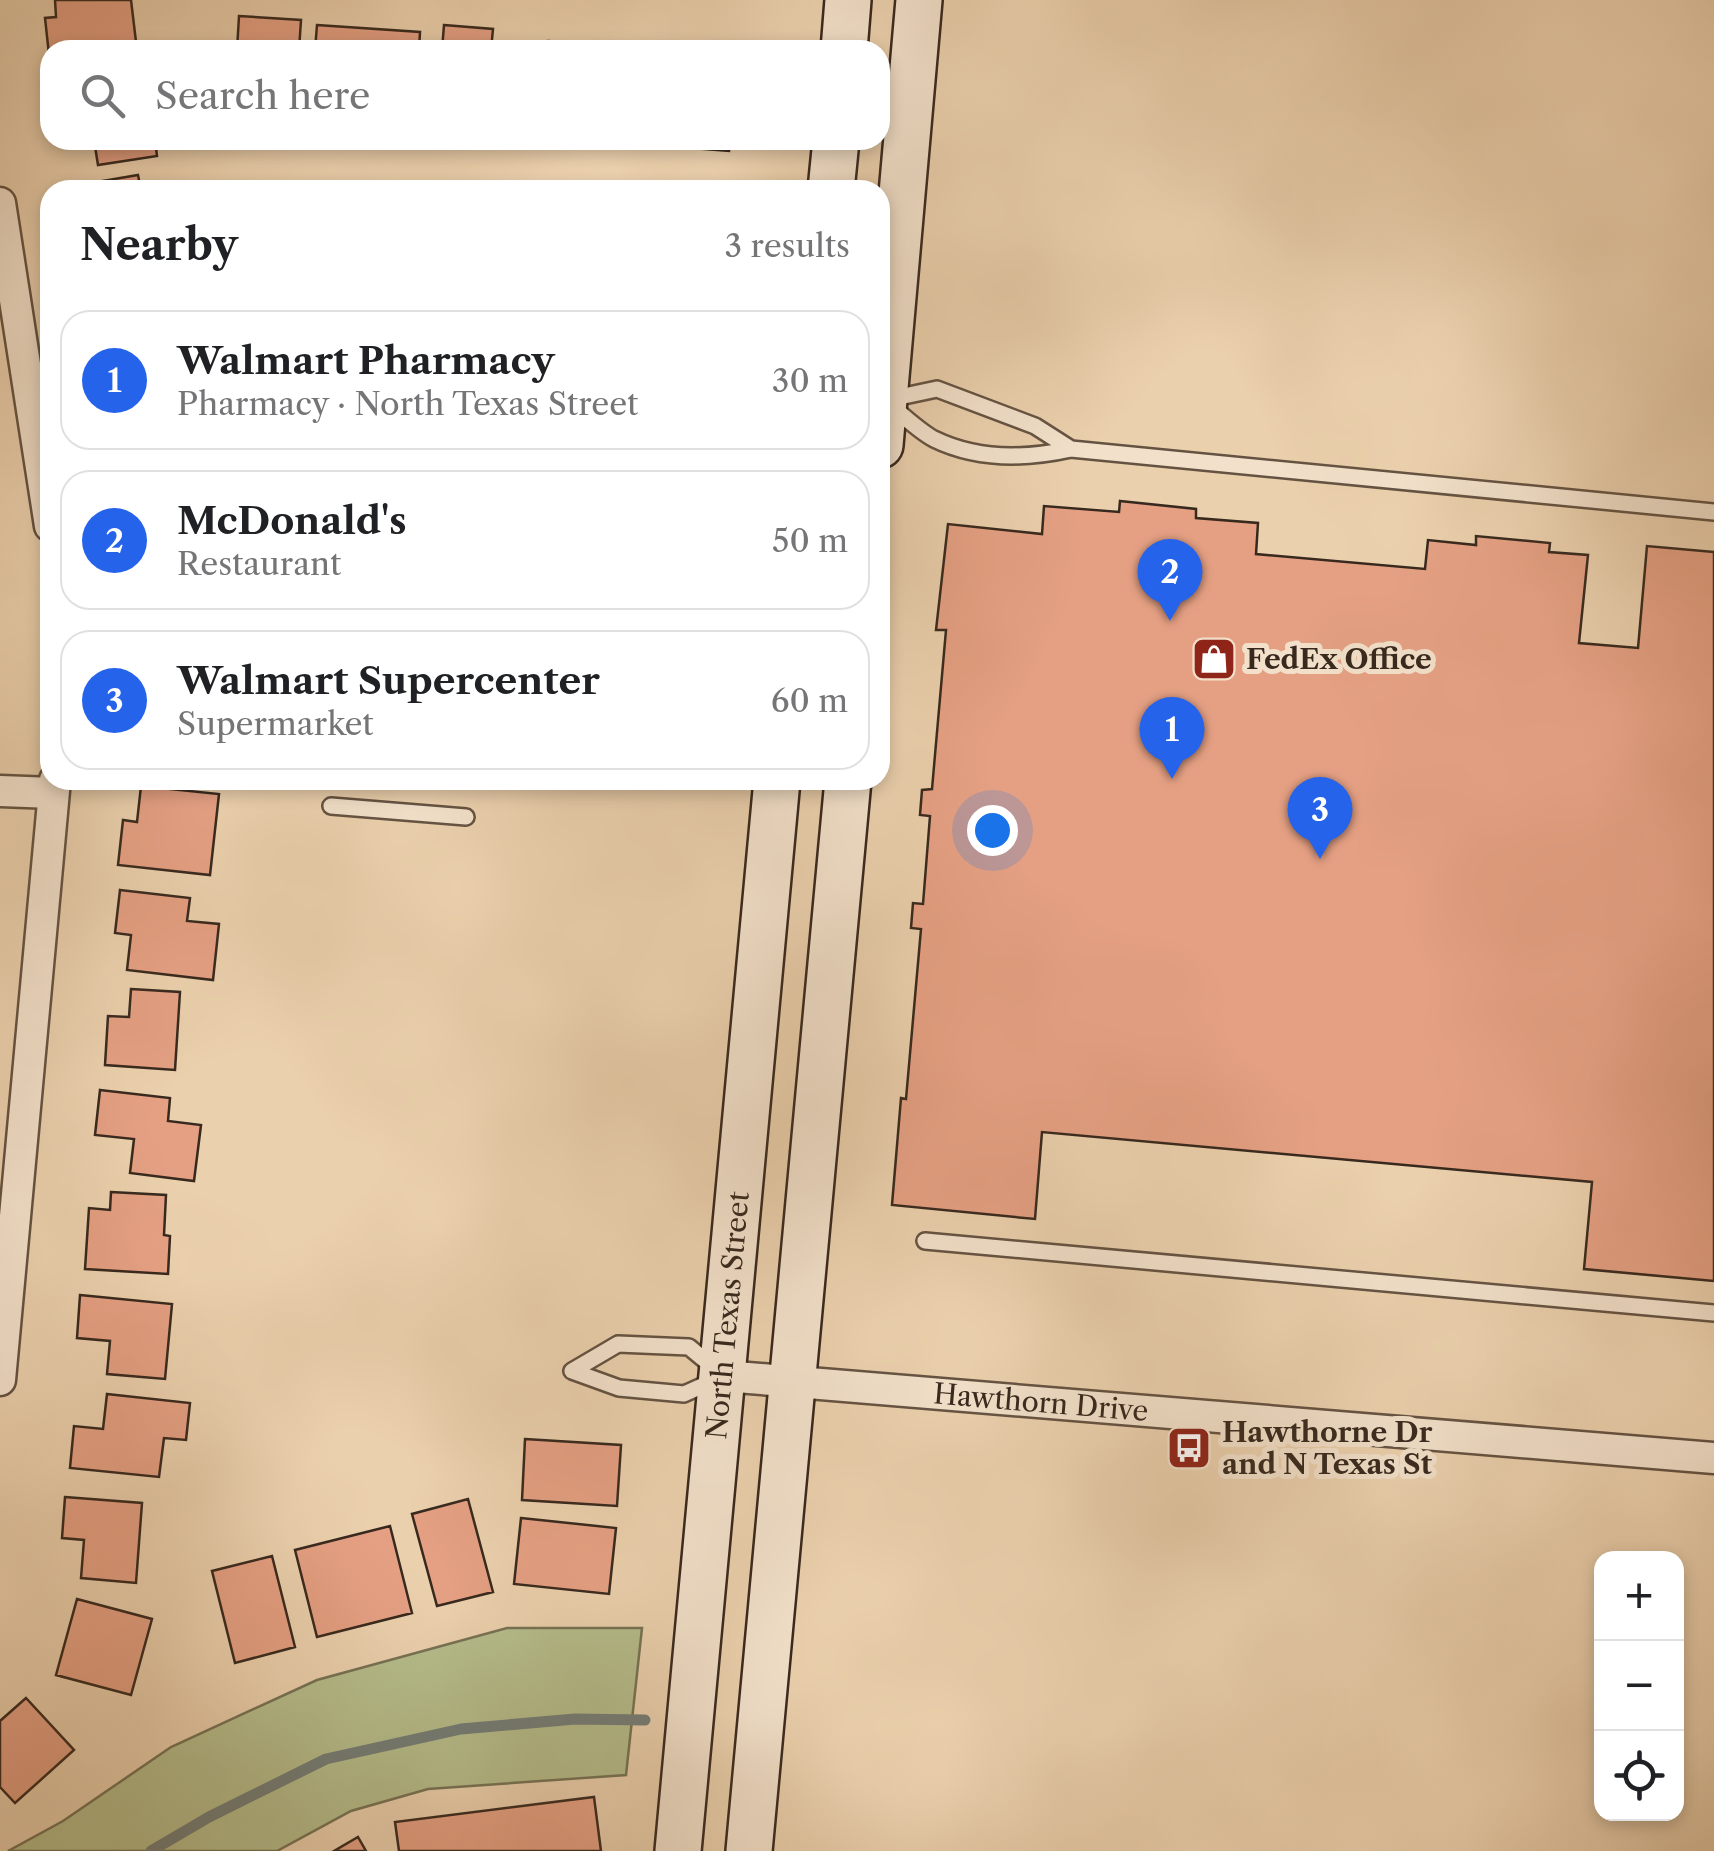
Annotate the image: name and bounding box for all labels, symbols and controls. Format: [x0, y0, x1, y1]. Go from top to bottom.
search box [40, 40, 890, 150]
icon: search [75, 68, 130, 123]
text: Search here [155, 72, 370, 119]
text: Nearby [80, 219, 238, 271]
text: 3 results [724, 226, 850, 265]
text: Walmart Pharmacy [177, 337, 555, 384]
text: 1 [107, 361, 122, 400]
text: 30 m [772, 361, 848, 400]
text: Pharmacy · North Texas Street [177, 384, 638, 423]
text: McDonald's [177, 497, 407, 544]
text: 2 [105, 521, 124, 560]
text: 50 m [772, 521, 848, 560]
pin: 2 [1138, 538, 1202, 621]
text: Restaurant [177, 544, 341, 583]
shop icon: FedEx Office [1191, 636, 1237, 682]
place label: FedEx Office [1246, 642, 1432, 676]
text: Walmart Supercenter [177, 657, 600, 704]
text: 3 [105, 681, 124, 720]
text: 60 m [771, 681, 848, 720]
pin: 1 [1140, 696, 1204, 779]
text: Supermarket [177, 704, 374, 743]
pin: 3 [1288, 776, 1352, 859]
your location [967, 805, 1018, 856]
street label: North Texas Street [699, 1190, 756, 1441]
street label: Hawthorn Drive [932, 1376, 1150, 1428]
place label: Hawthorne Dr and N Texas St [1222, 1415, 1433, 1481]
bus stop icon: Hawthorne Dr and N Texas St [1166, 1425, 1212, 1471]
map controls [1594, 1551, 1684, 1821]
button: + [1594, 1551, 1684, 1641]
button: − [1594, 1641, 1684, 1731]
button: locate [1594, 1731, 1684, 1821]

